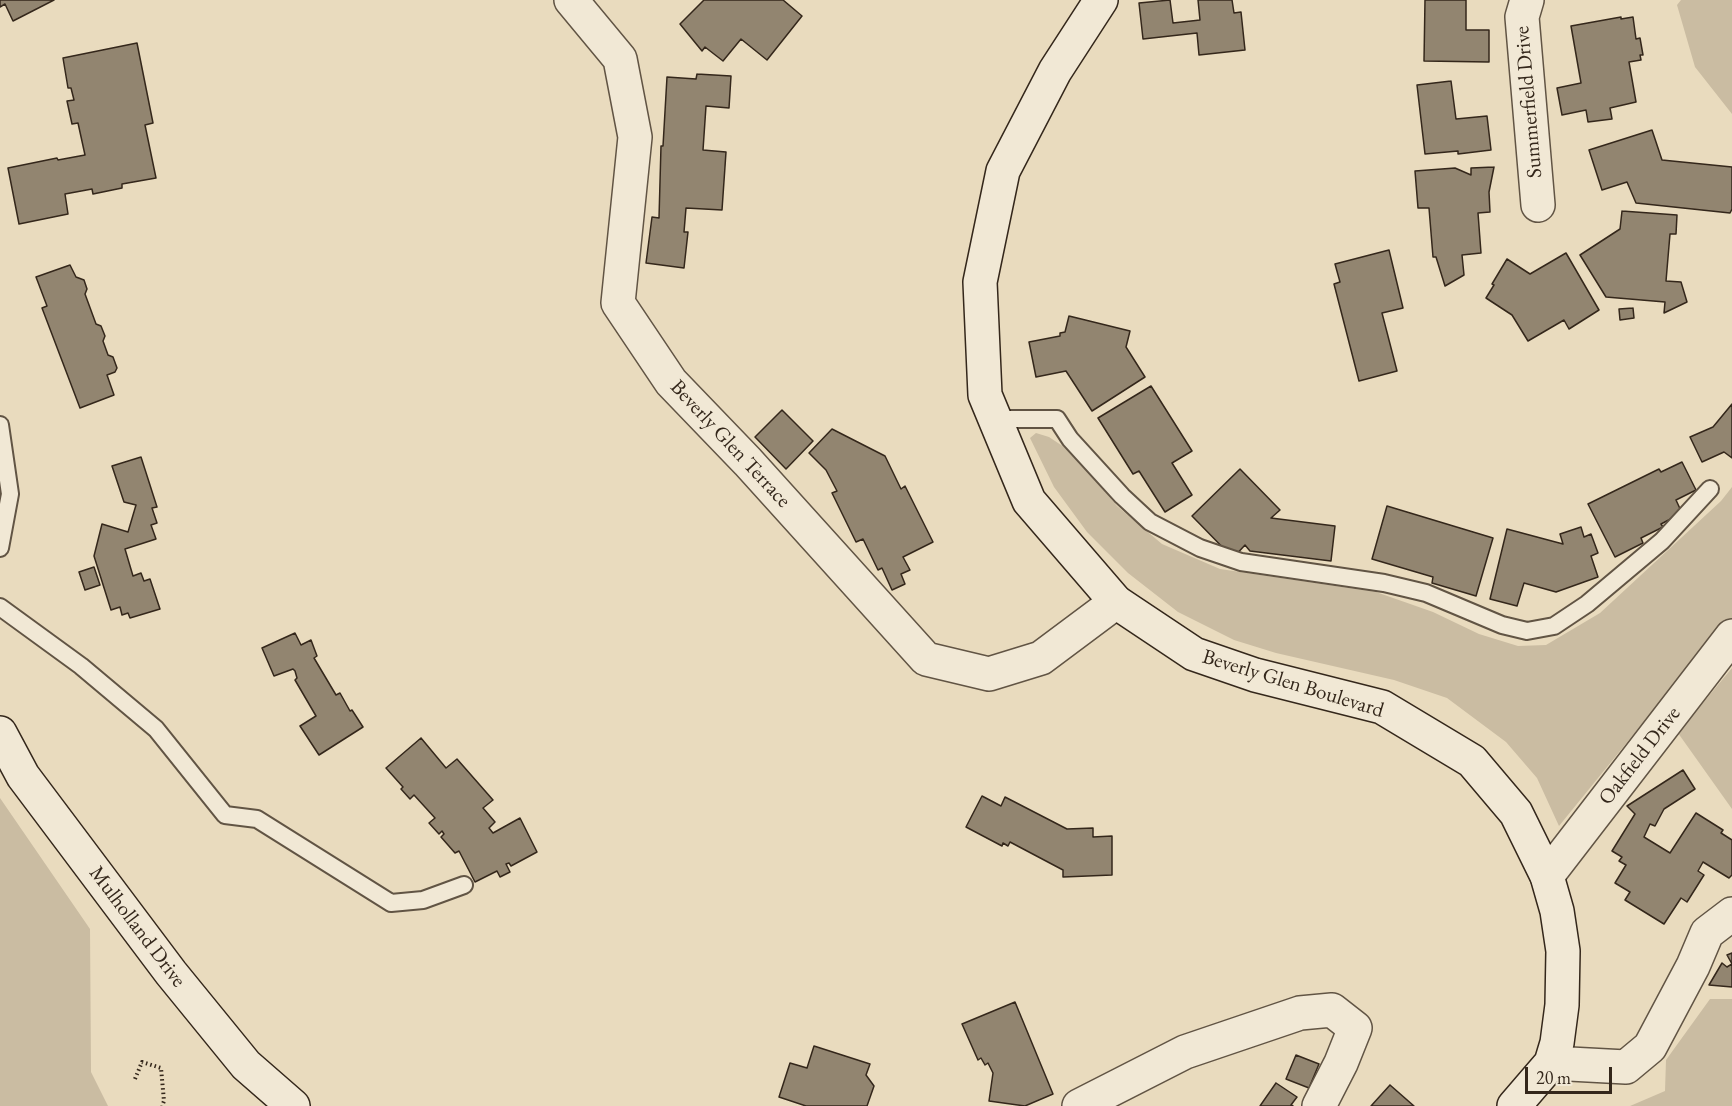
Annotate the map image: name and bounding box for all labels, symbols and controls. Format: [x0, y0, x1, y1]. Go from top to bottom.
street label: Summerfield Drive [1510, 25, 1548, 179]
street label: Beverly Glen Terrace [664, 375, 796, 513]
street label: Beverly Glen Boulevard [1199, 644, 1387, 724]
street label: Oakfield Drive [1594, 702, 1686, 810]
street label: Mulholland Drive [83, 861, 191, 993]
scale bar [1528, 1055, 1615, 1093]
text: 20 m [1536, 1066, 1571, 1089]

